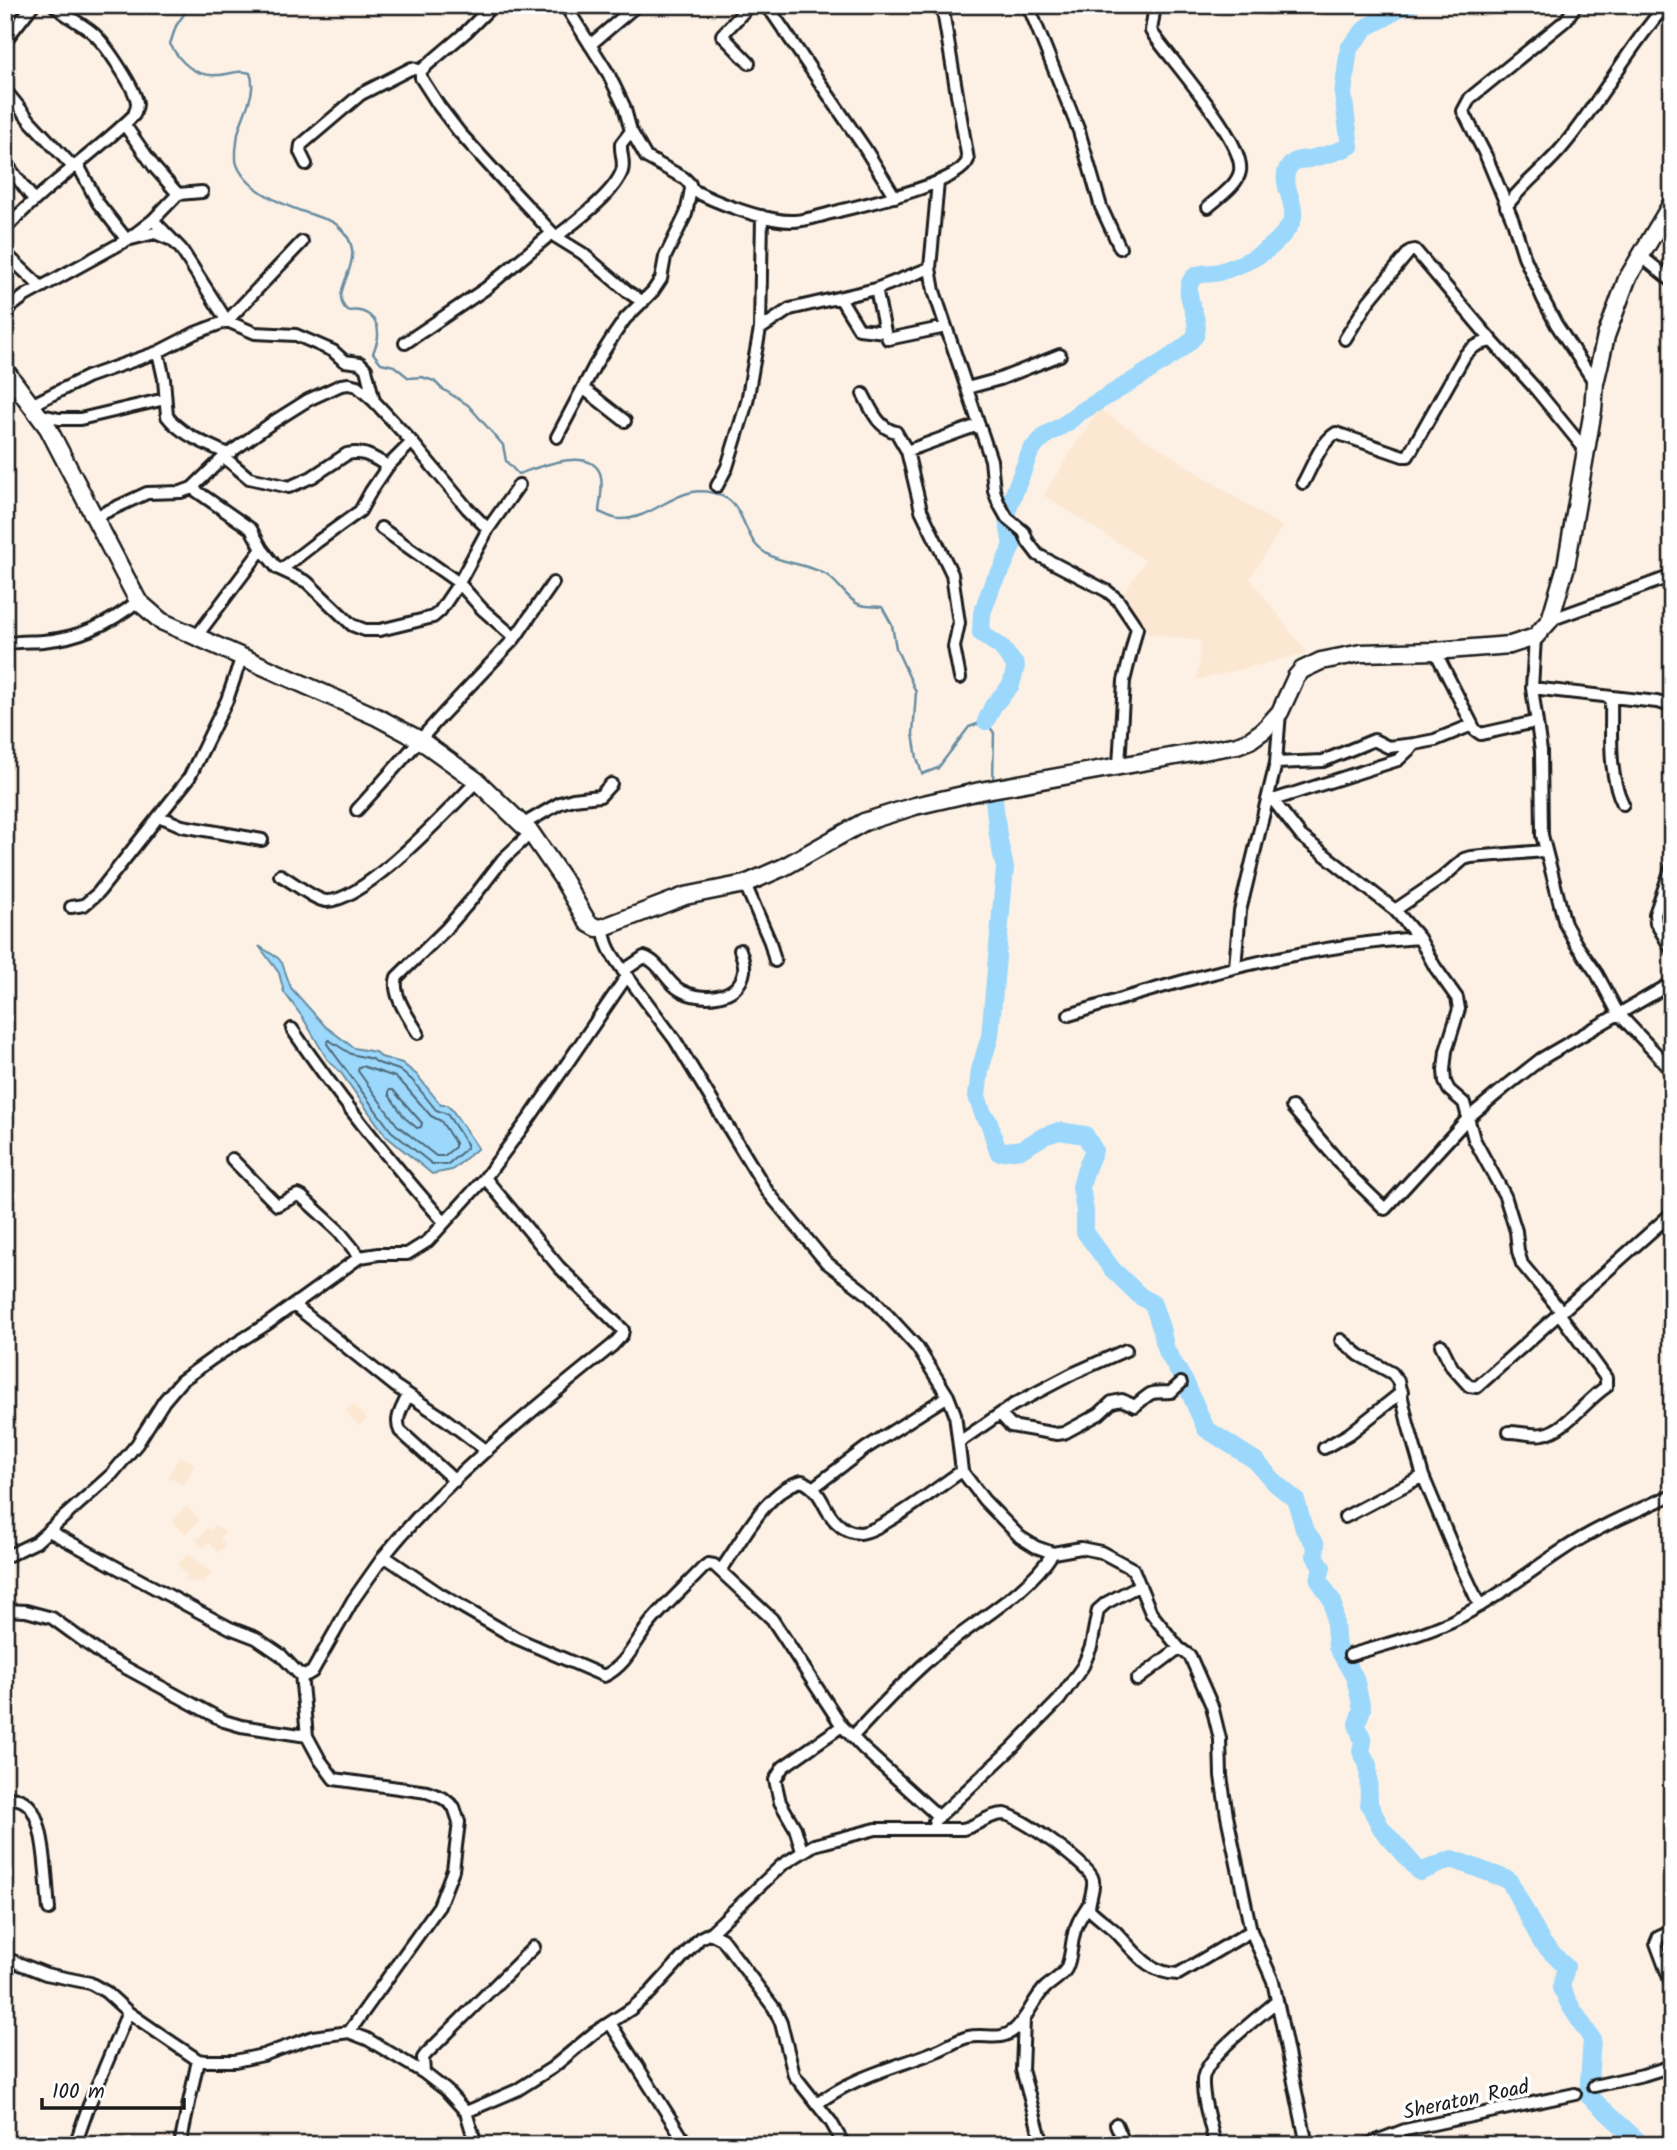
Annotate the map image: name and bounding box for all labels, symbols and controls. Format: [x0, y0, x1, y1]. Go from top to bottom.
scale bar [42, 2066, 184, 2110]
street label: Sheraton Road [1400, 2071, 1533, 2130]
text: 100 m [52, 2076, 105, 2109]

